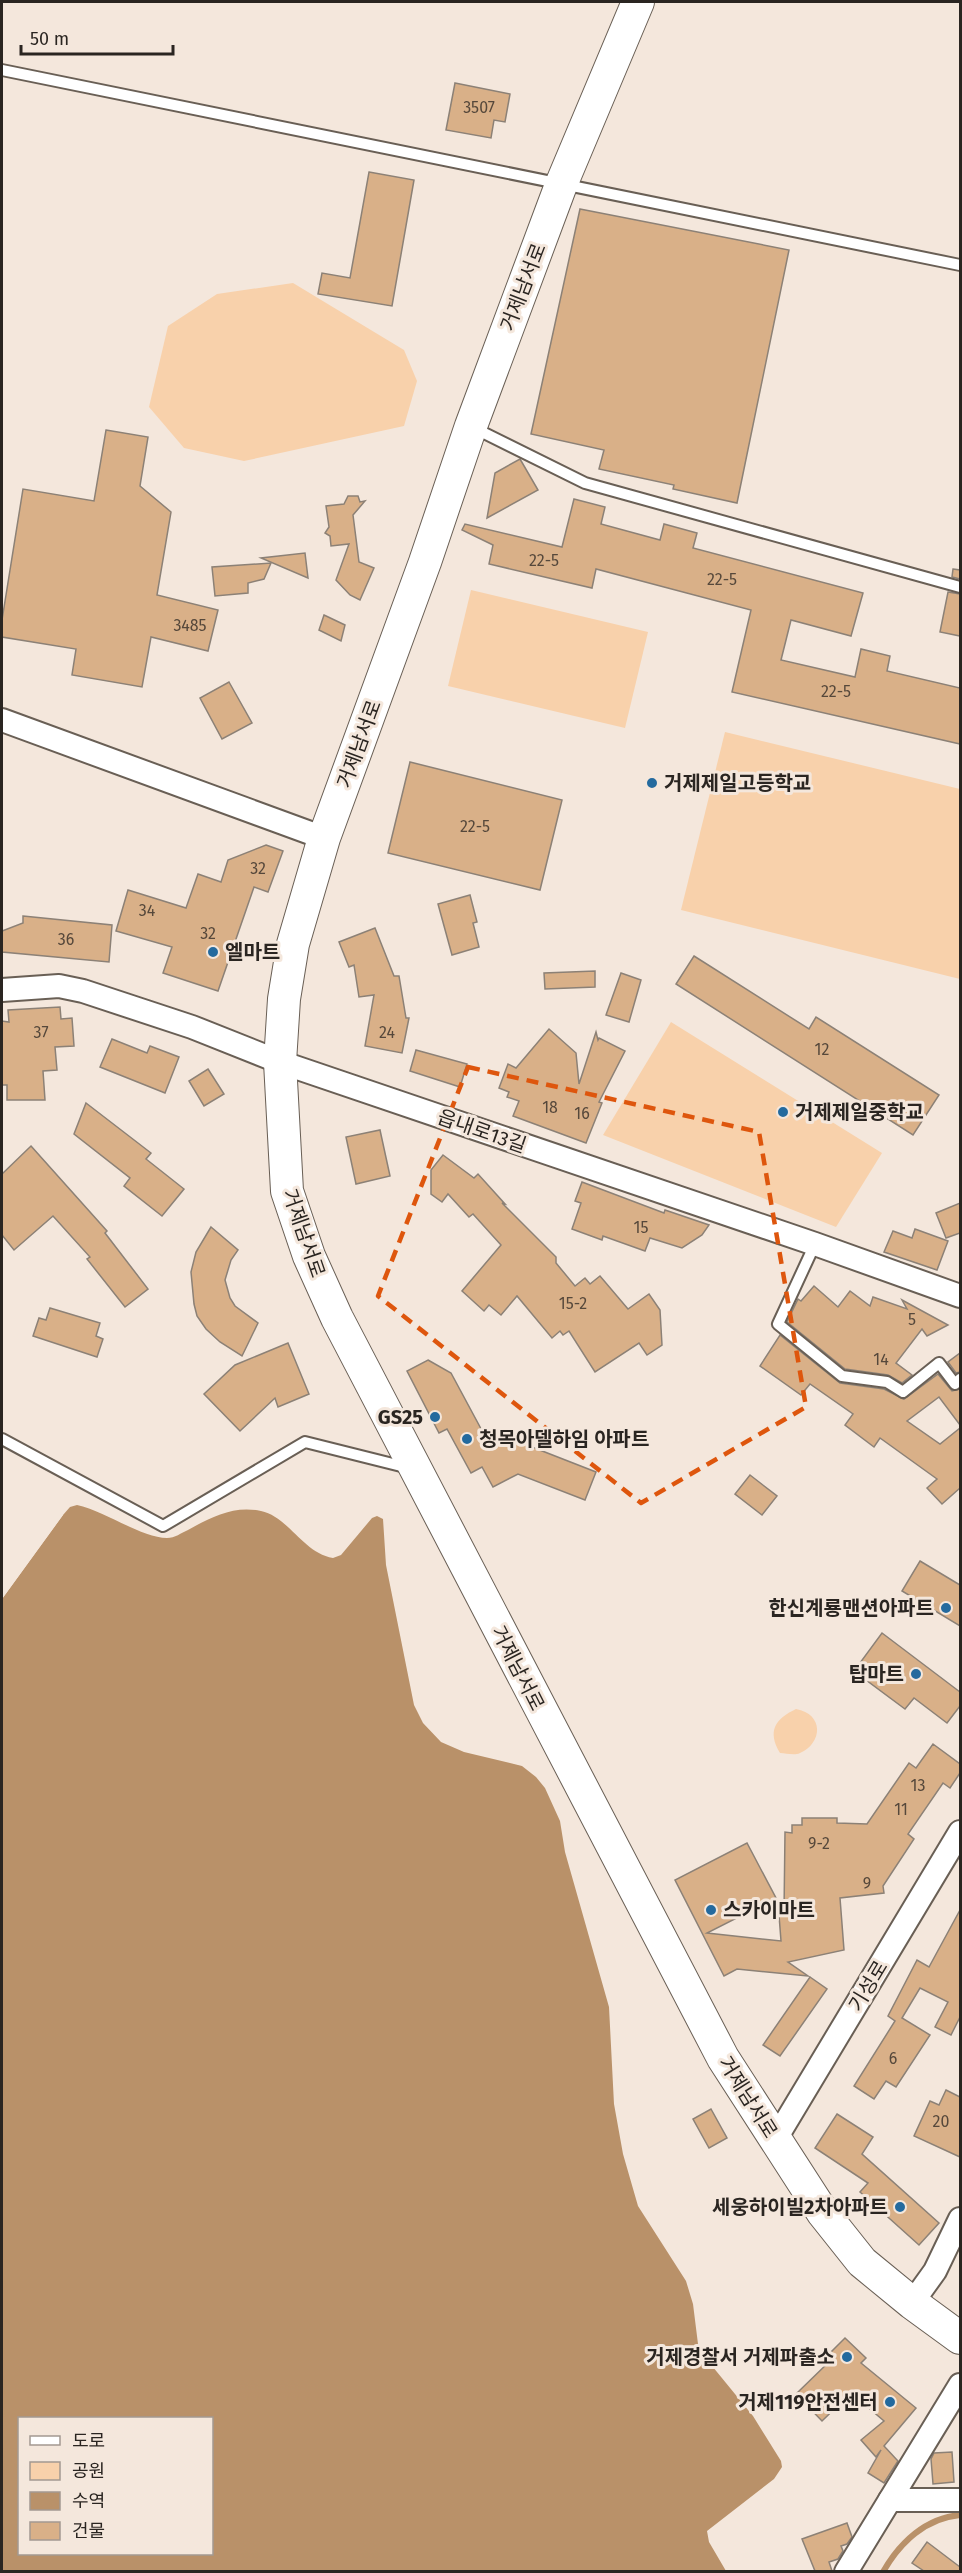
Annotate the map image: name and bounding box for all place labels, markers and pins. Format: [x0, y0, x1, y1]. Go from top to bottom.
place label: 거제제일고등학교 [664, 771, 811, 795]
marker: 거제제일고등학교 [645, 776, 659, 790]
place label: 엘마트 [225, 940, 280, 964]
marker: 엘마트 [206, 945, 220, 959]
place label: 거제제일중학교 [795, 1100, 924, 1124]
marker: 거제제일중학교 [776, 1105, 790, 1119]
place label: GS25 [378, 1405, 423, 1429]
marker: GS25 [428, 1410, 442, 1424]
place label: 청목아델하임 아파트 [479, 1427, 649, 1451]
marker: 청목아델하임 아파트 [460, 1432, 474, 1446]
place label: 한신계룡맨션아파트 [768, 1596, 934, 1620]
marker: 한신계룡맨션아파트 [939, 1601, 953, 1615]
place label: 탑마트 [849, 1662, 904, 1686]
marker: 탑마트 [909, 1667, 923, 1681]
place label: 스카이마트 [723, 1898, 815, 1922]
marker: 스카이마트 [704, 1903, 718, 1917]
place label: 세웅하이빌2차아파트 [712, 2195, 888, 2219]
marker: 세웅하이빌2차아파트 [893, 2200, 907, 2214]
place label: 거제경찰서 거제파출소 [646, 2345, 835, 2369]
marker: 거제경찰서 거제파출소 [840, 2350, 854, 2364]
place label: 거제119안전센터 [738, 2390, 878, 2414]
marker: 거제119안전센터 [883, 2395, 897, 2409]

